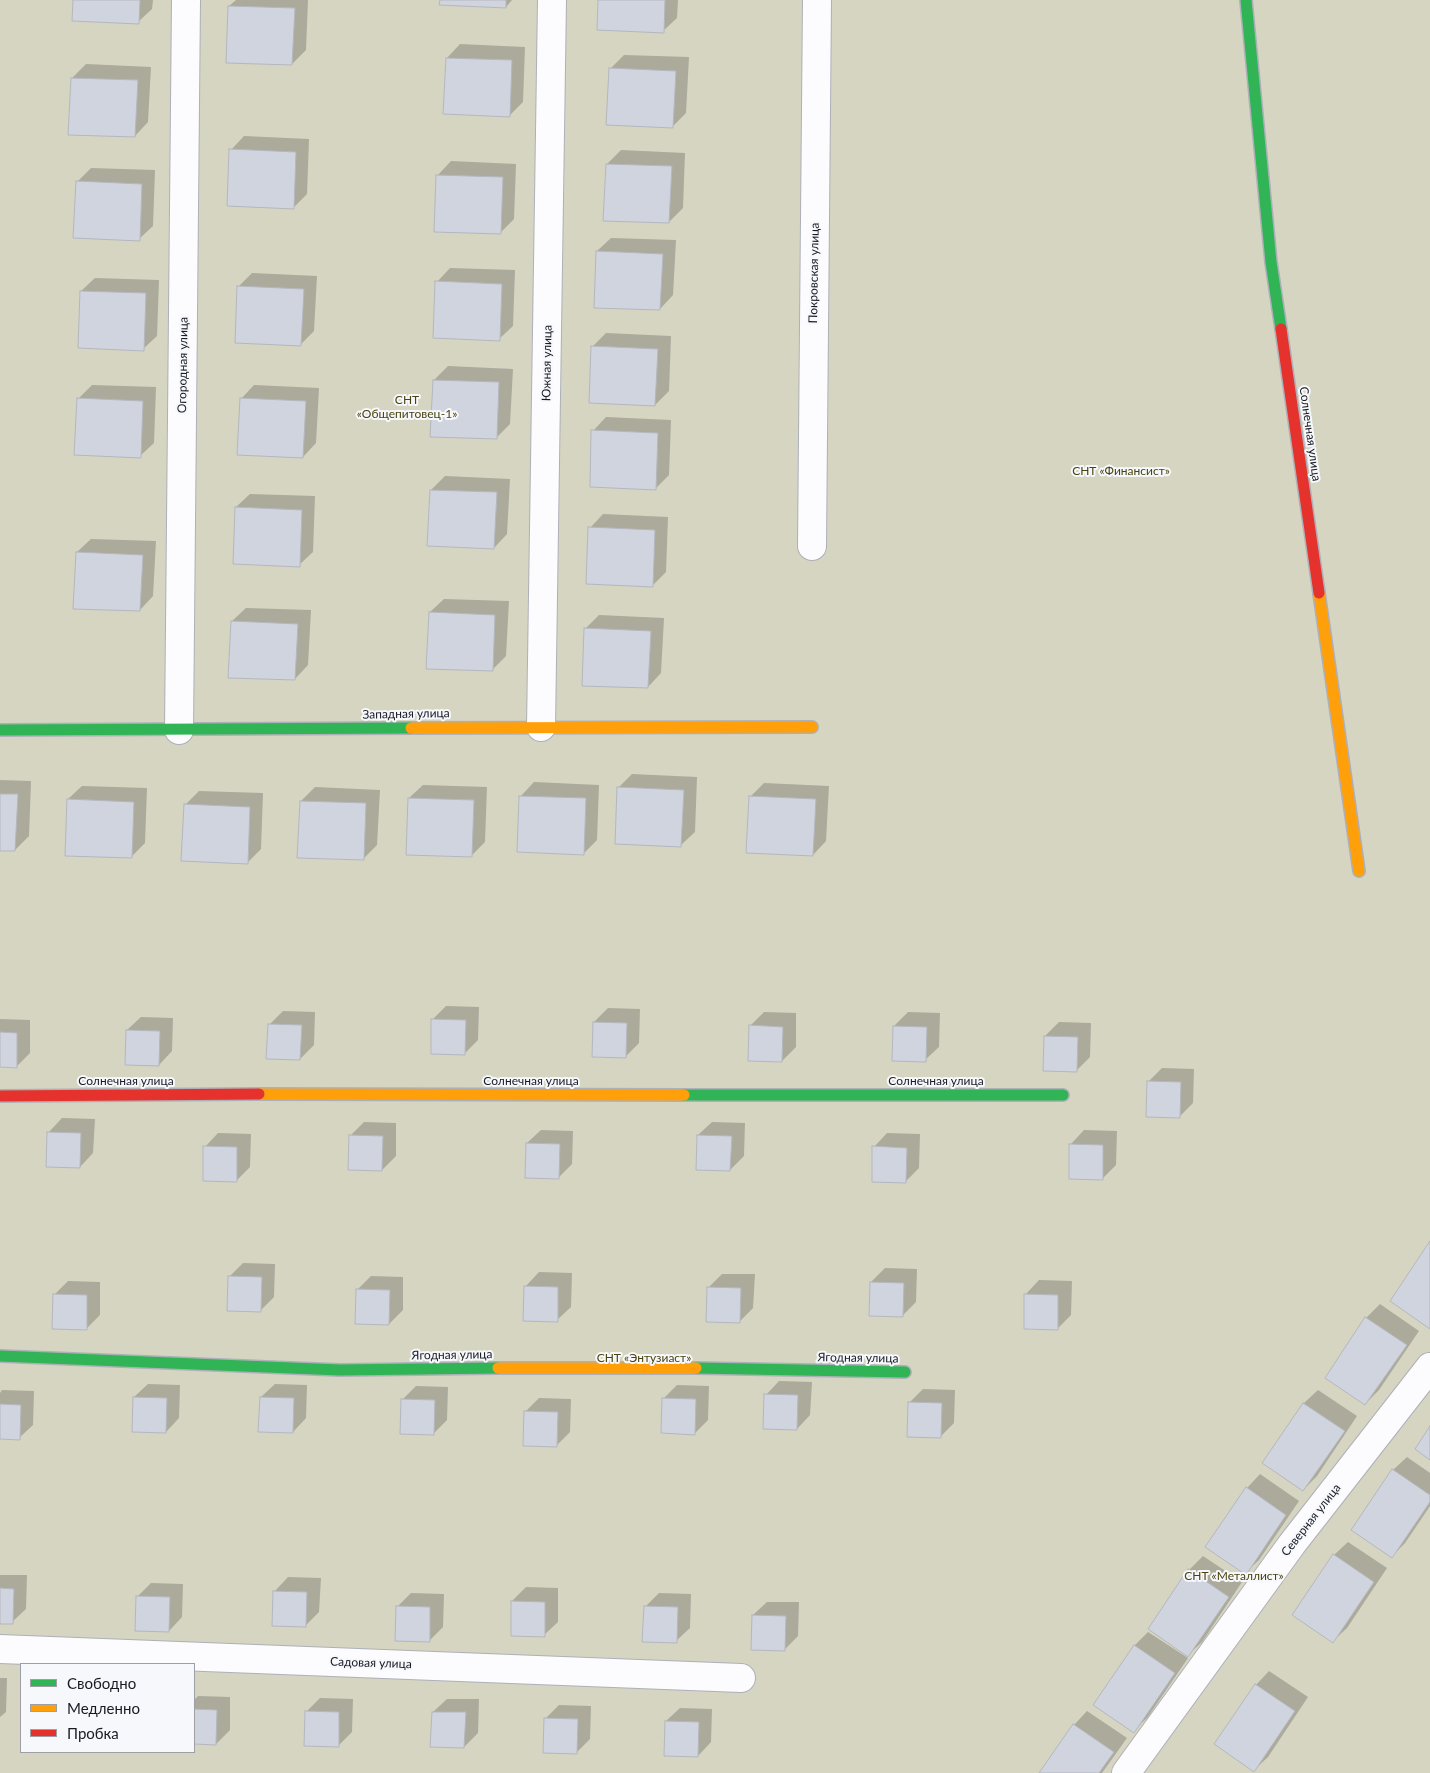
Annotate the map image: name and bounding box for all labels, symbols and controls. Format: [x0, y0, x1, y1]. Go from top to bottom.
street label: Покровская улица [806, 222, 822, 324]
street label: Огородная улица [175, 317, 191, 413]
street label: Южная улица [539, 325, 555, 401]
street label: Солнечная улица [1296, 386, 1324, 482]
park label: СНТ «Общепитовец-1» [357, 393, 457, 421]
park label: СНТ «Финансист» [1072, 464, 1170, 478]
street label: Западная улица [362, 706, 450, 722]
street label: Солнечная улица [78, 1074, 174, 1088]
street label: Солнечная улица [483, 1074, 579, 1088]
street label: Солнечная улица [888, 1074, 984, 1088]
street label: Ягодная улица [411, 1347, 493, 1363]
street label: Ягодная улица [817, 1350, 899, 1366]
park label: СНТ «Энтузиаст» [597, 1351, 691, 1365]
street label: Северная улица [1278, 1481, 1344, 1559]
park label: СНТ «Металлист» [1184, 1569, 1284, 1583]
street label: Садовая улица [330, 1654, 412, 1672]
legend [20, 1663, 195, 1753]
text: Свободно [67, 1674, 136, 1692]
text: Медленно [67, 1699, 140, 1717]
text: Пробка [67, 1724, 119, 1742]

